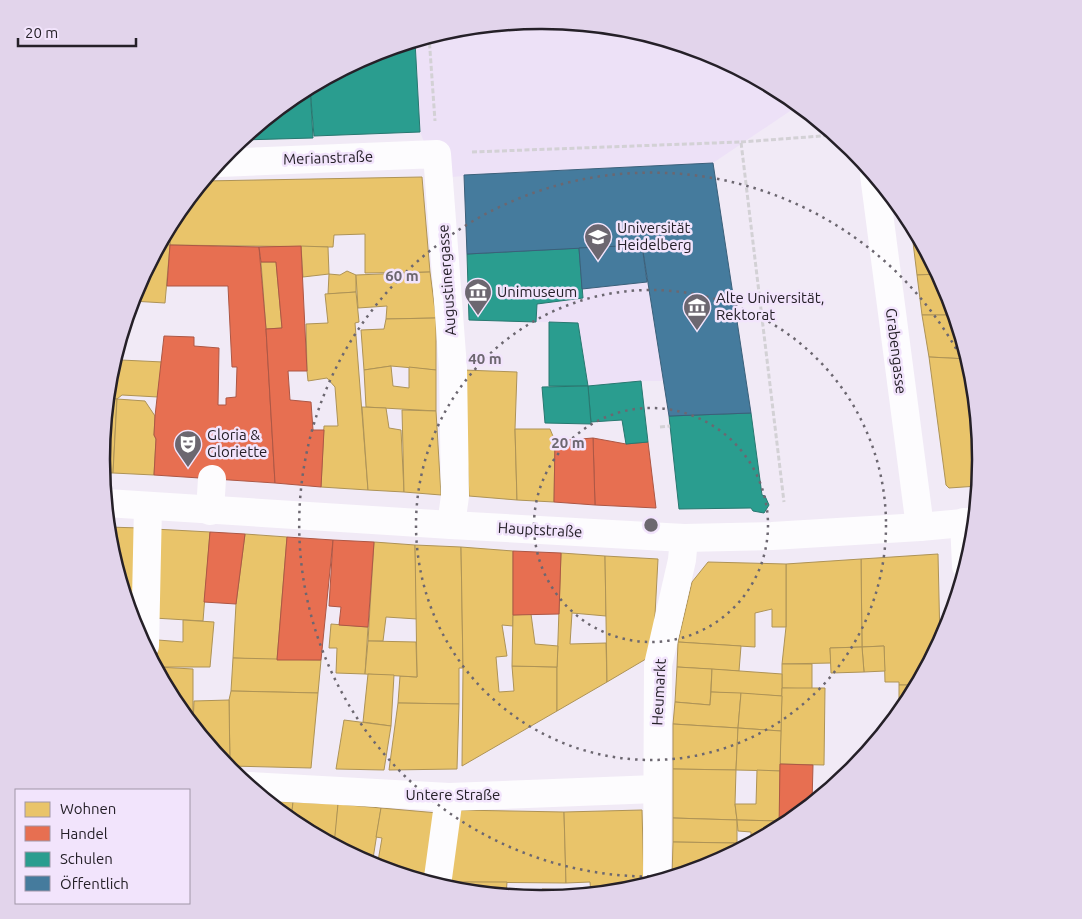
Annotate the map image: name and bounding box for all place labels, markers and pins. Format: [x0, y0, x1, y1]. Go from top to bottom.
place label: Universität Heidelberg [617, 219, 692, 253]
school or university icon: Universität Heidelberg [583, 222, 613, 261]
museum icon: Unimuseum [463, 277, 493, 316]
place label: Unimuseum [497, 283, 577, 300]
place label: Alte Universität, Rektorat [716, 289, 824, 323]
museum icon: Alte Universität, Rektorat [682, 292, 712, 331]
place label: Gloria & Gloriette [207, 426, 267, 460]
theatre icon: Gloria & Gloriette [173, 429, 203, 468]
centre of rings [642, 516, 660, 534]

